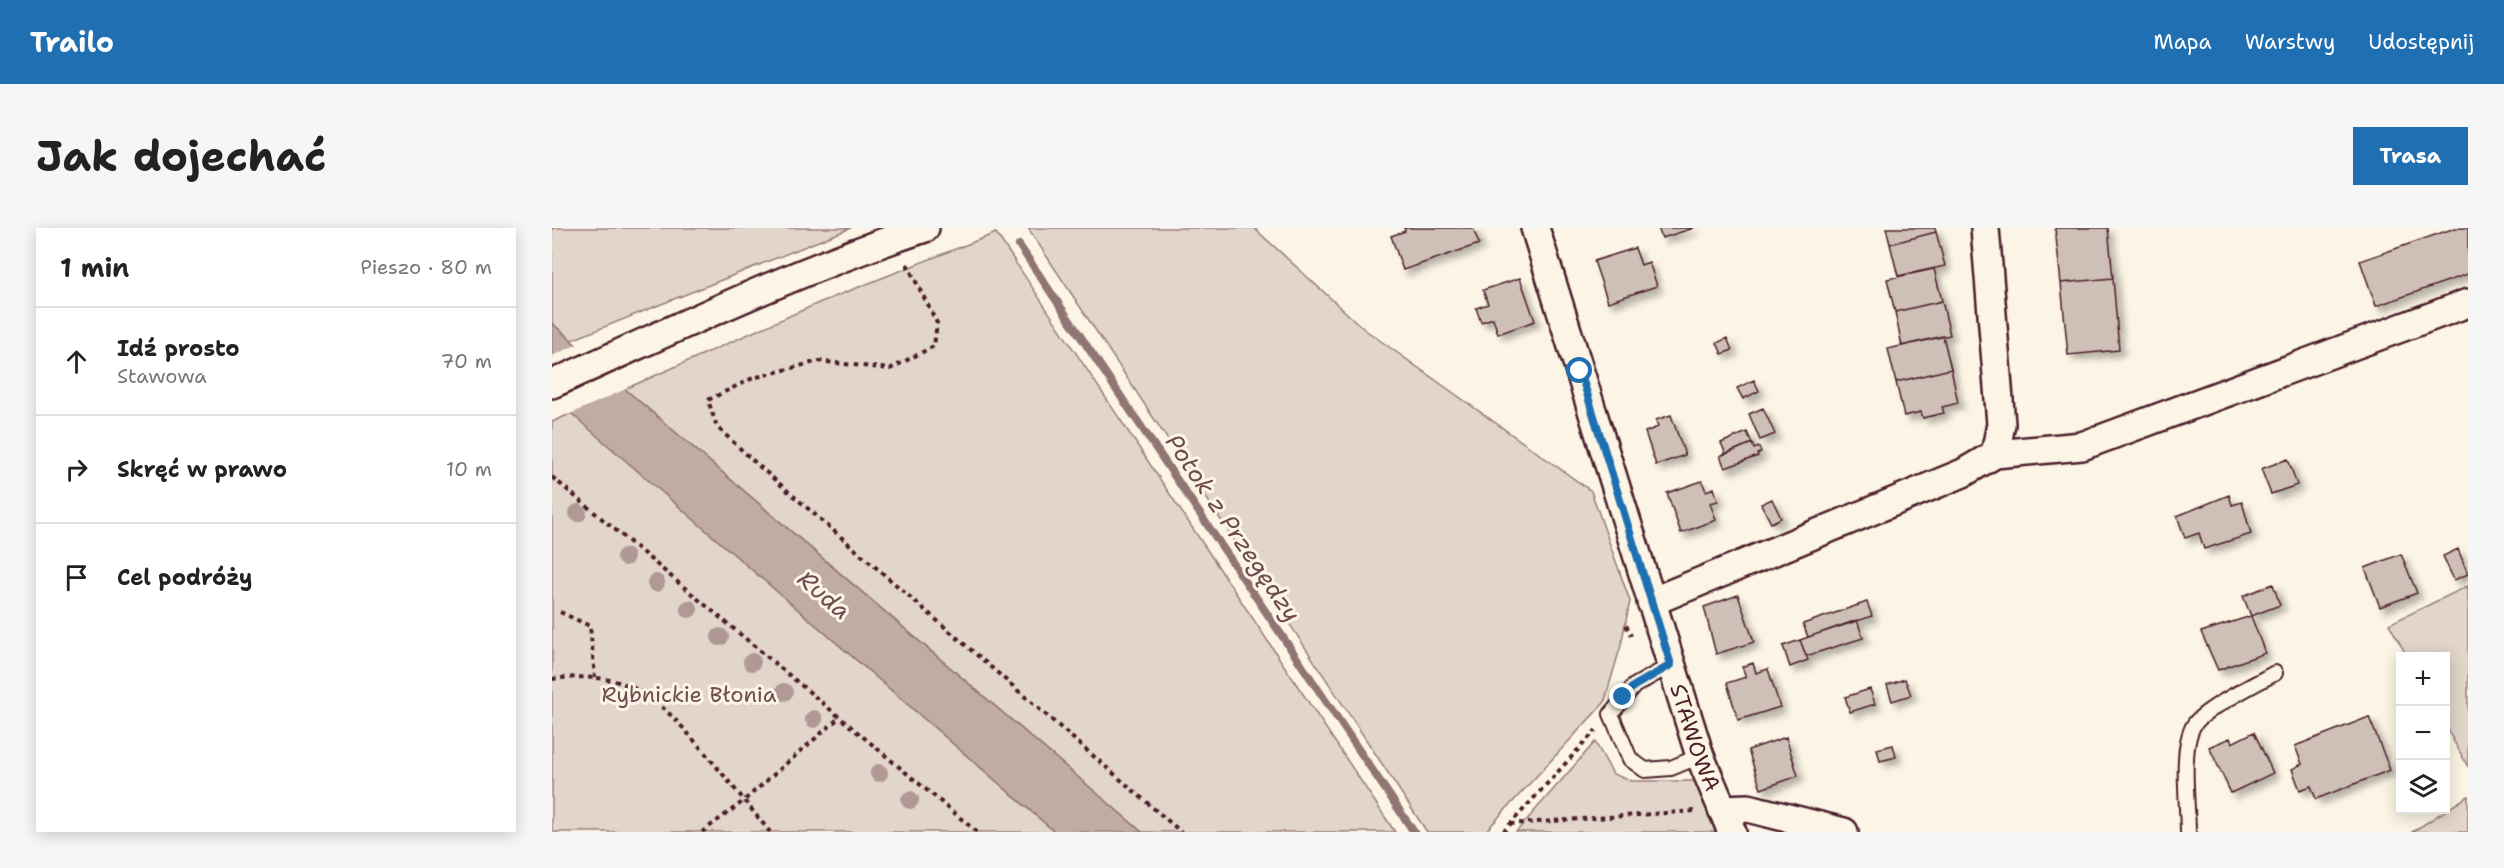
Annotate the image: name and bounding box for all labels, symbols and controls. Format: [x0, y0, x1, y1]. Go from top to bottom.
text: Trailo [30, 23, 114, 61]
text: Mapa [2154, 28, 2212, 56]
text: Warstwy [2245, 28, 2335, 56]
text: Udostępnij [2368, 28, 2474, 56]
button: Trasa [2353, 127, 2468, 185]
text: Jak dojechać [36, 128, 326, 184]
text: 1 min [60, 250, 129, 285]
text: Pieszo · 80 m [360, 254, 492, 280]
text: Idź prosto [117, 334, 240, 363]
icon: ahead [60, 345, 93, 378]
text: 70 m [440, 348, 492, 374]
route start [1566, 357, 1592, 383]
text: Stawowa [117, 363, 207, 389]
water label: Potok z Przegędzy [1158, 428, 1308, 628]
icon: right [60, 453, 93, 486]
text: Skręć w prawo [117, 455, 287, 484]
text: 10 m [446, 456, 492, 482]
icon: arrive [60, 561, 93, 594]
text: Cel podróży [117, 563, 253, 592]
water label: Ruda [791, 563, 857, 627]
map controls [2396, 652, 2450, 814]
button: + [2396, 652, 2450, 706]
park label: Rybnickie Błonia [602, 680, 777, 709]
street label: STAWOWA [1664, 680, 1728, 796]
route end [1609, 683, 1635, 709]
button: − [2396, 706, 2450, 760]
button: layers [2396, 760, 2450, 814]

